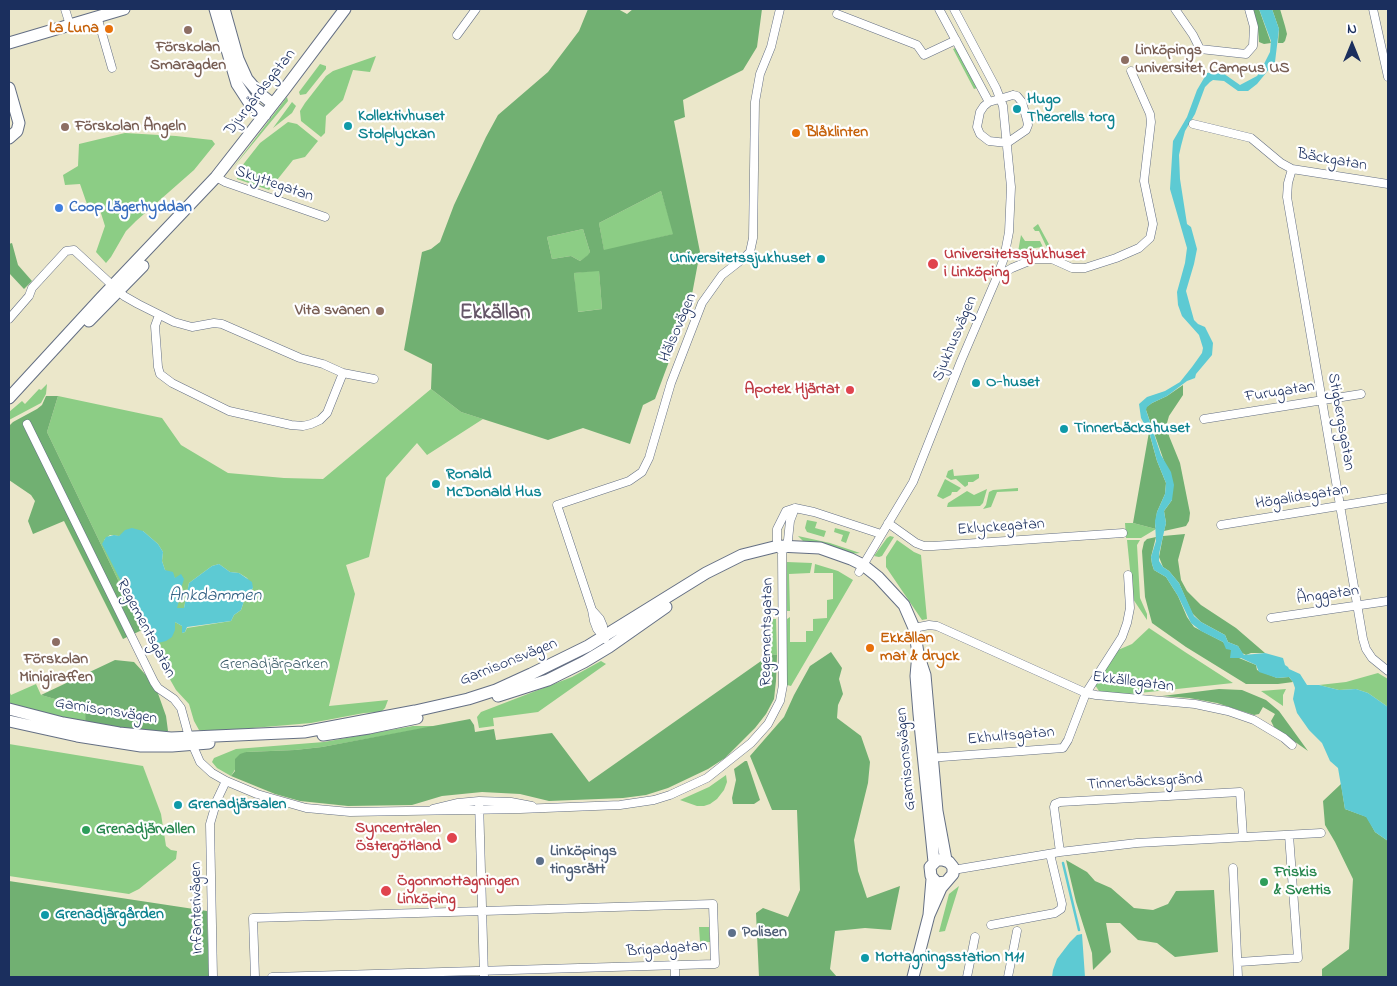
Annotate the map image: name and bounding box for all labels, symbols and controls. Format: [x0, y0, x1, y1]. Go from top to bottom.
place label: La Luna [49, 19, 99, 39]
text: N [1347, 19, 1357, 40]
north arrow [1327, 20, 1377, 70]
marker: La Luna [103, 23, 115, 35]
marker: Förskolan Smaragden [182, 24, 194, 36]
place label: Förskolan Smaragden [150, 38, 226, 76]
place label: Linköpings universitet, Campus US [1135, 41, 1290, 79]
street label: Djurgårdsgatan [221, 46, 301, 140]
marker: Linköpings universitet, Campus US [1119, 54, 1131, 66]
place label: Hugo Theorells torg [1027, 90, 1115, 128]
marker: Hugo Theorells torg [1011, 103, 1023, 115]
place label: Kollektivhuset Stolplyckan [358, 107, 445, 145]
place label: Förskolan Ängeln [75, 117, 186, 137]
marker: Kollektivhuset Stolplyckan [342, 120, 354, 132]
marker: Förskolan Ängeln [59, 121, 71, 133]
place label: Blåklinten [806, 123, 868, 143]
marker: Blåklinten [790, 127, 802, 139]
street label: Bäckgatan [1296, 145, 1368, 177]
street label: Skyttegatan [232, 163, 316, 207]
place label: Coop Lägerhyddan [69, 198, 192, 218]
marker: Coop Lägerhyddan [53, 202, 65, 214]
place label: Universitetssjukhuset i Linköping [944, 245, 1086, 283]
place label: Universitetssjukhuset [669, 249, 811, 269]
marker: Universitetssjukhuset [815, 253, 827, 265]
marker: Universitetssjukhuset i Linköping [926, 257, 940, 271]
street label: Hälsovägen [656, 291, 702, 365]
street label: Sjukhusvägen [929, 293, 983, 385]
place label: Vita svanen [295, 301, 370, 321]
district label: Ekkällan [460, 302, 530, 328]
marker: Vita svanen [374, 305, 386, 317]
street label: Stigbergsgatan [1322, 372, 1358, 472]
place label: O-huset [986, 373, 1040, 393]
marker: O-huset [970, 377, 982, 389]
street label: Furugatan [1244, 378, 1316, 408]
place label: Apotek Hjärtat [745, 380, 840, 400]
marker: Apotek Hjärtat [844, 384, 856, 396]
place label: Tinnerbäckshuset [1074, 419, 1190, 439]
marker: Tinnerbäckshuset [1058, 423, 1070, 435]
place label: Ronald McDonald Hus [446, 465, 542, 503]
marker: Ronald McDonald Hus [430, 478, 442, 490]
street label: Högalidsgatan [1254, 481, 1350, 515]
street label: Eklyckegatan [957, 515, 1045, 541]
street label: Regementsgatan [111, 576, 179, 682]
street label: Regementsgatan [757, 577, 779, 687]
street label: Änggatan [1296, 582, 1360, 610]
water label: Ankdammen [169, 586, 261, 608]
place label: Ekkällan mat & dryck [880, 629, 959, 667]
street label: Garnisonsvägen [457, 635, 561, 691]
marker: Förskolan Minigiraffen [50, 636, 62, 648]
marker: Ekkällan mat & dryck [864, 642, 876, 654]
place label: Förskolan Minigiraffen [19, 650, 93, 688]
park label: Grenadjärparken [220, 655, 328, 675]
street label: Ekkällegatan [1091, 668, 1175, 698]
street label: Garnisonsvägen [53, 694, 159, 730]
street label: Garnisonsvägen [893, 707, 921, 811]
street label: Ekhultsgatan [967, 724, 1055, 750]
street label: Tinnerbäcksgränd [1087, 770, 1203, 796]
place label: Grenadjärsalen [188, 795, 286, 815]
marker: Grenadjärsalen [172, 799, 184, 811]
place label: Syncentralen Östergötland [355, 819, 441, 857]
place label: Grenadjärvallen [96, 820, 195, 840]
marker: Grenadjärvallen [80, 824, 92, 836]
marker: Syncentralen Östergötland [445, 831, 459, 845]
place label: Linköpings tingsrätt [550, 842, 617, 880]
marker: Linköpings tingsrätt [534, 855, 546, 867]
street label: Infanterivägen [188, 862, 208, 954]
place label: Friskis & Svettis [1274, 863, 1331, 901]
place label: Ögonmottagningen Linköping [397, 872, 519, 910]
marker: Friskis & Svettis [1258, 876, 1270, 888]
marker: Ögonmottagningen Linköping [379, 884, 393, 898]
place label: Grenadjärgården [55, 905, 164, 925]
marker: Grenadjärgården [39, 909, 51, 921]
place label: Polisen [742, 923, 787, 943]
marker: Polisen [726, 927, 738, 939]
street label: Brigadgatan [626, 938, 708, 962]
place label: Mottagningsstation M11 [875, 948, 1024, 968]
marker: Mottagningsstation M11 [859, 952, 871, 964]

